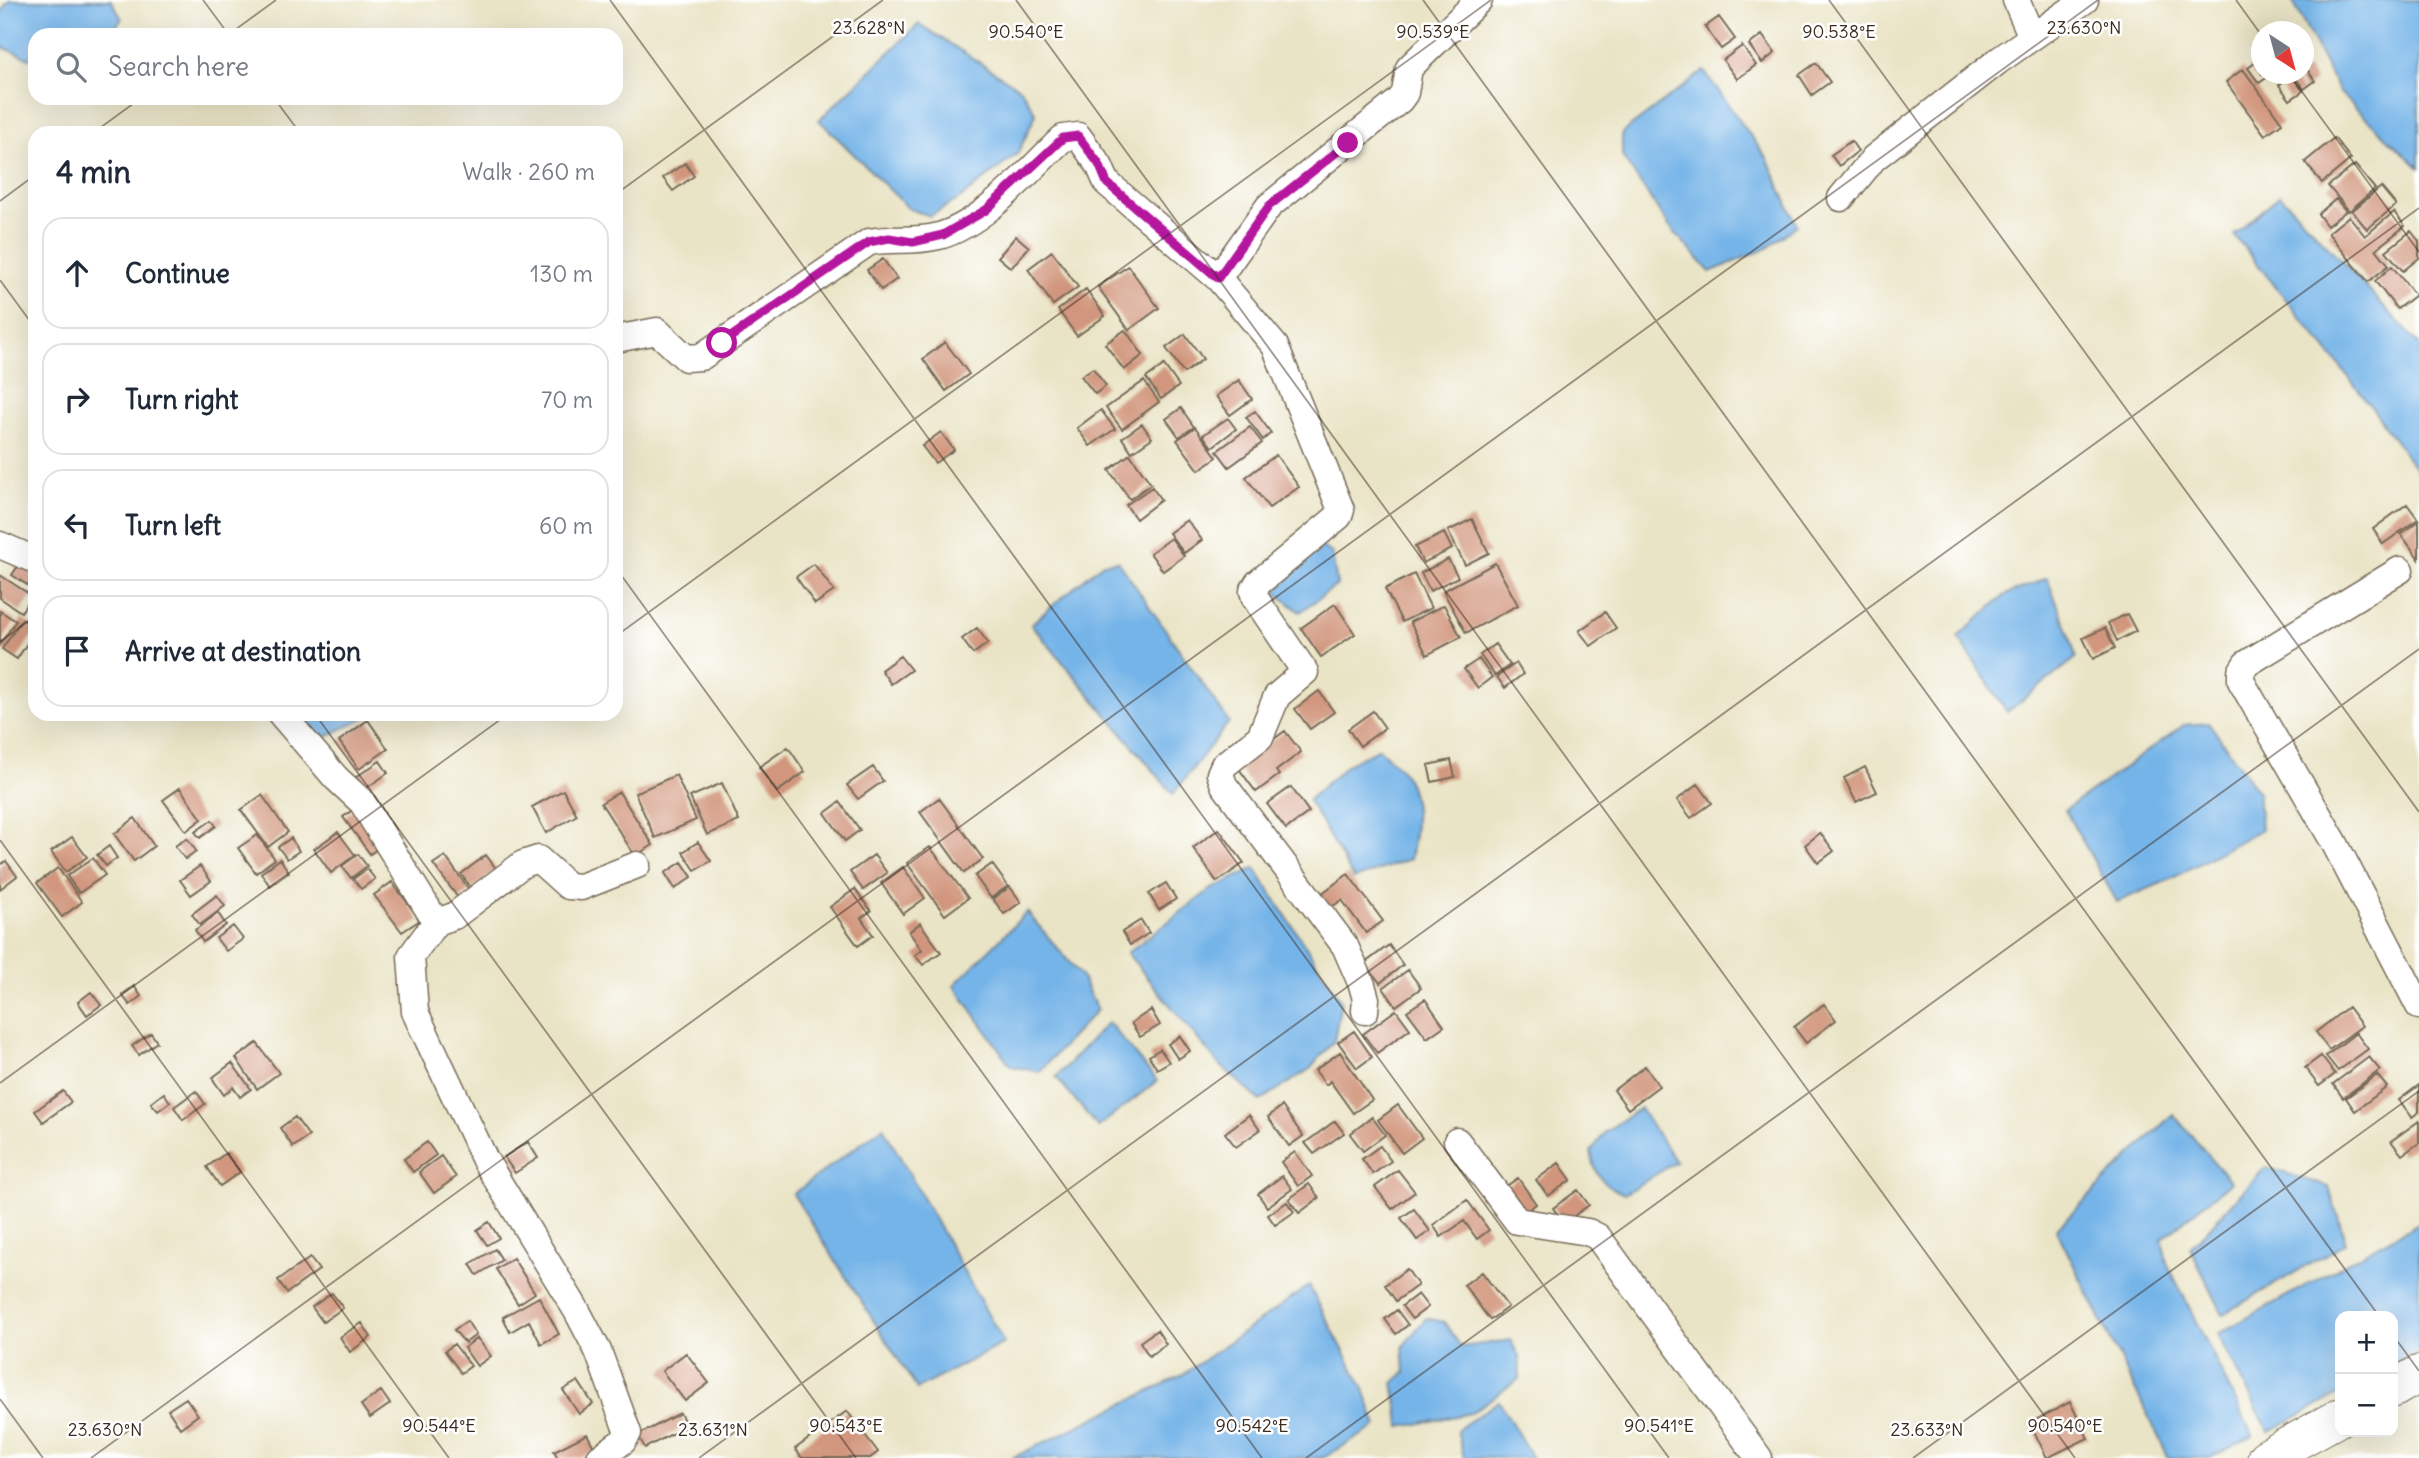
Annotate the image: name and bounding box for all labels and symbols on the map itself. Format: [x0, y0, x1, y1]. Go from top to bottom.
text: 23.628°N [833, 16, 905, 39]
text: 23.630°N [2047, 16, 2121, 39]
text: 90.540°E [988, 20, 1064, 43]
text: 90.539°E [1396, 20, 1470, 43]
text: 90.538°E [1802, 20, 1876, 43]
north arrow [2251, 21, 2314, 84]
route end [1332, 127, 1363, 158]
route start [706, 327, 737, 358]
text: 90.544°E [402, 1414, 476, 1437]
text: 90.543°E [809, 1414, 883, 1437]
text: 90.542°E [1215, 1414, 1289, 1437]
text: 90.541°E [1624, 1414, 1694, 1437]
text: 90.540°E [2027, 1414, 2103, 1437]
text: 23.630°N [68, 1418, 142, 1441]
text: 23.631°N [678, 1418, 748, 1441]
text: 23.633°N [1890, 1418, 1964, 1441]

